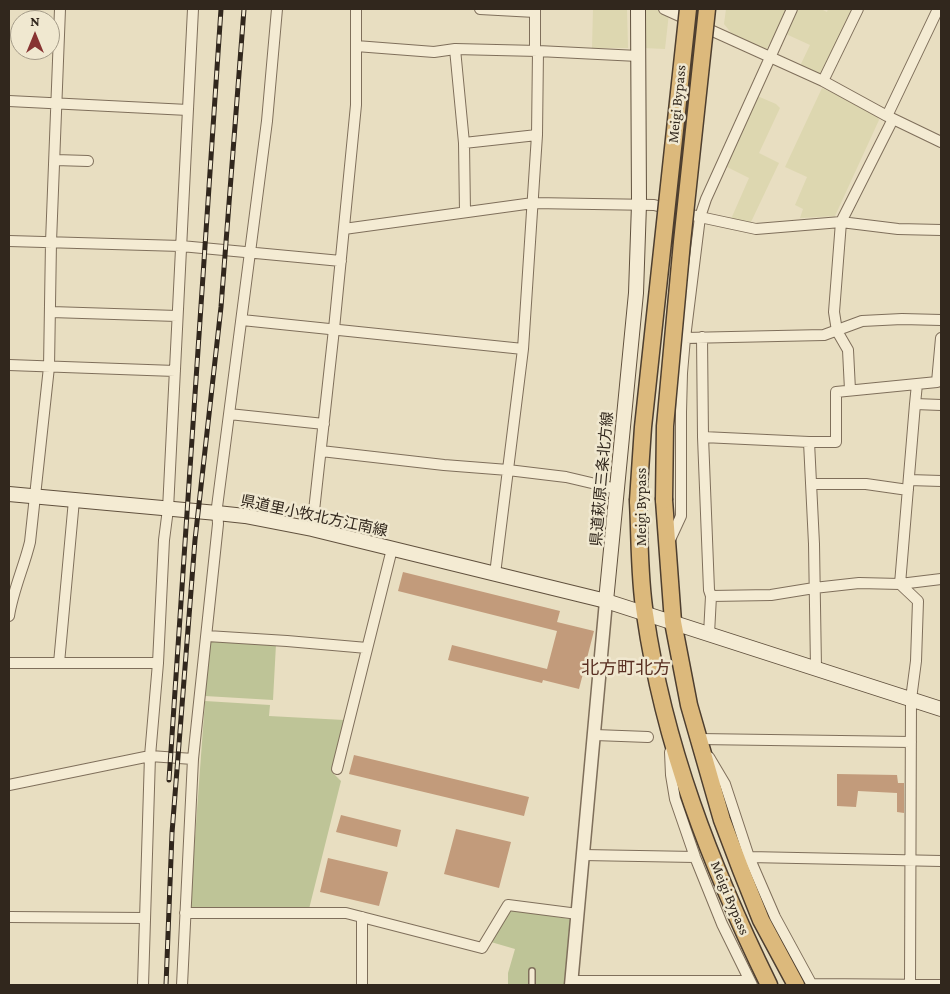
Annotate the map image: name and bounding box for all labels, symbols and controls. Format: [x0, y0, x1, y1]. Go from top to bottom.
north arrow [10, 10, 60, 60]
text: N [30, 13, 40, 29]
street label: Meigi Bypass [664, 64, 690, 144]
street label: 県道萩原三条北方線 [587, 411, 617, 547]
street label: Meigi Bypass [632, 468, 650, 546]
street label: 県道里小牧北方江南線 [239, 492, 389, 540]
district label: 北方町北方 [581, 657, 671, 679]
street label: Meigi Bypass [706, 858, 754, 938]

